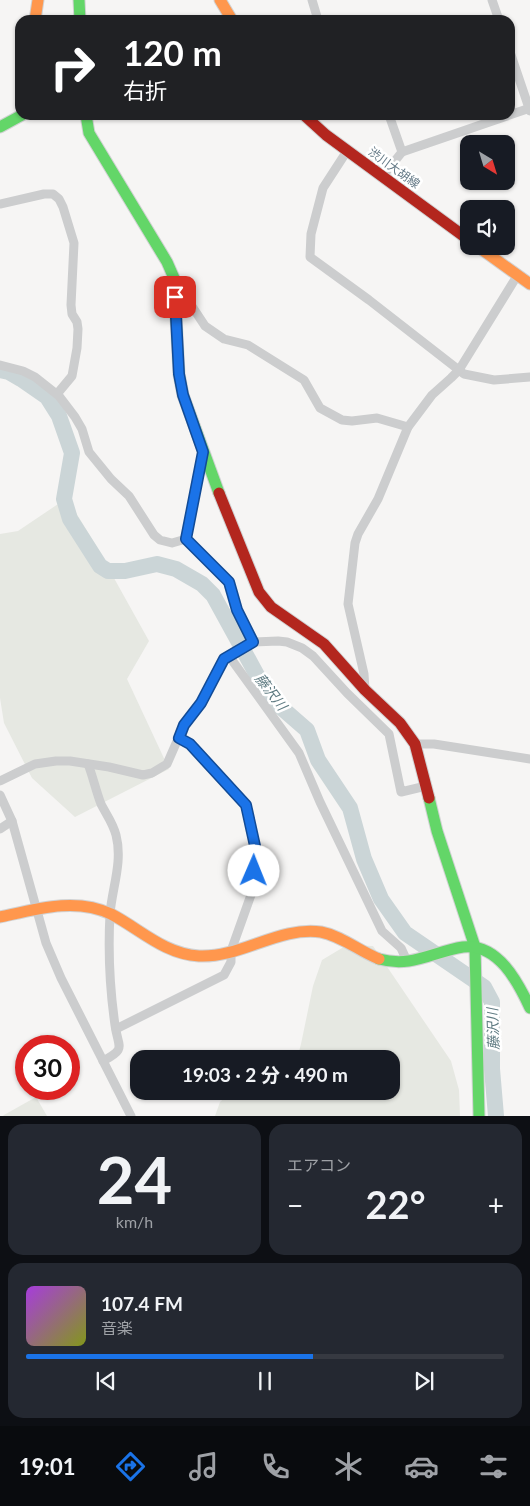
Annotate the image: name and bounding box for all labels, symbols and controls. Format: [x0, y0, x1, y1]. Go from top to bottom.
text: 120 m [123, 31, 222, 73]
icon: right [40, 35, 105, 100]
text: 右折 [123, 77, 167, 104]
north arrow [460, 135, 515, 190]
map controls [460, 135, 515, 255]
street label: 渋川大胡線 [366, 144, 423, 191]
button: sound [460, 200, 515, 255]
pin [154, 276, 196, 318]
icon: arrive [161, 283, 189, 311]
water label: 藤沢川 [252, 670, 292, 715]
position arrow [227, 844, 279, 896]
water label: 藤沢川 [483, 1006, 502, 1050]
speed limit sign: 30 [15, 1035, 80, 1100]
text: 19:03 · 2 分 · 490 m [182, 1063, 348, 1086]
text: 24 [97, 1140, 172, 1218]
text: エアコン [287, 1155, 351, 1174]
text: 22° [366, 1181, 425, 1227]
text: − [287, 1188, 303, 1222]
text: + [488, 1188, 504, 1222]
text: km/h [116, 1212, 153, 1231]
text: 107.4 FM [101, 1292, 183, 1315]
text: 音楽 [101, 1318, 133, 1337]
icon: previous [92, 1367, 120, 1395]
icon: pause [251, 1367, 279, 1395]
icon: next [410, 1367, 438, 1395]
icon: directions [113, 1449, 148, 1484]
icon: music [186, 1449, 221, 1484]
icon: phone [258, 1449, 293, 1484]
icon: climate [331, 1449, 366, 1484]
icon: car [404, 1449, 439, 1484]
icon: filters [476, 1449, 511, 1484]
text: 19:01 [19, 1453, 76, 1480]

